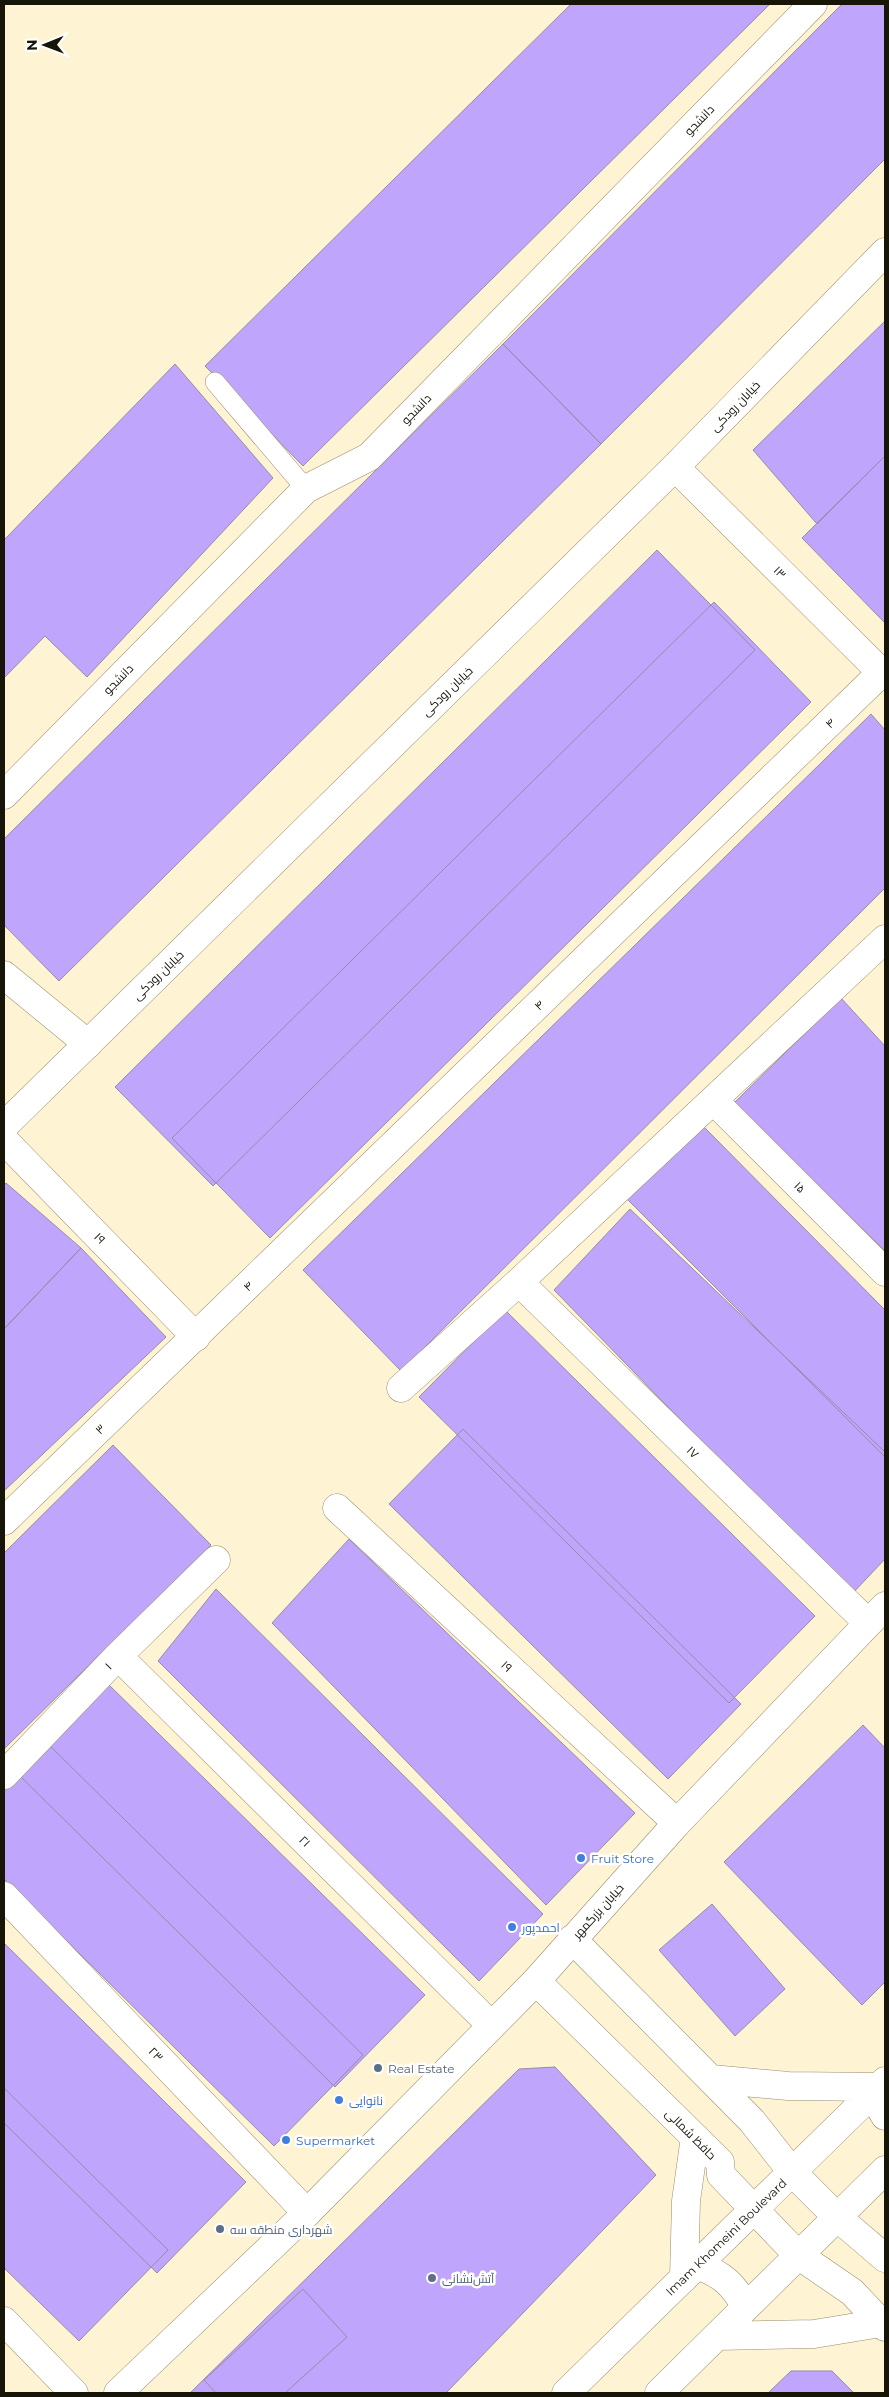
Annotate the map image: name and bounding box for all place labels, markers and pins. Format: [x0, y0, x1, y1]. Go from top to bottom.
place label: Fruit Store [591, 1851, 654, 1866]
marker: Fruit Store [575, 1852, 587, 1864]
place label: احمدپور [521, 1920, 560, 1937]
marker: احمدپور [506, 1921, 518, 1933]
place label: Real Estate [388, 2061, 455, 2076]
marker: Real Estate [372, 2062, 384, 2074]
place label: نانوایی [349, 2093, 383, 2108]
marker: نانوایی [333, 2094, 345, 2106]
place label: Supermarket [296, 2133, 375, 2148]
marker: Supermarket [280, 2134, 292, 2146]
place label: شهرداری منطقه سه [230, 2222, 332, 2237]
marker: شهرداری منطقه سه [214, 2223, 226, 2235]
place label: آتش‌نشانی [442, 2271, 495, 2286]
marker: آتش‌نشانی [426, 2272, 438, 2284]

